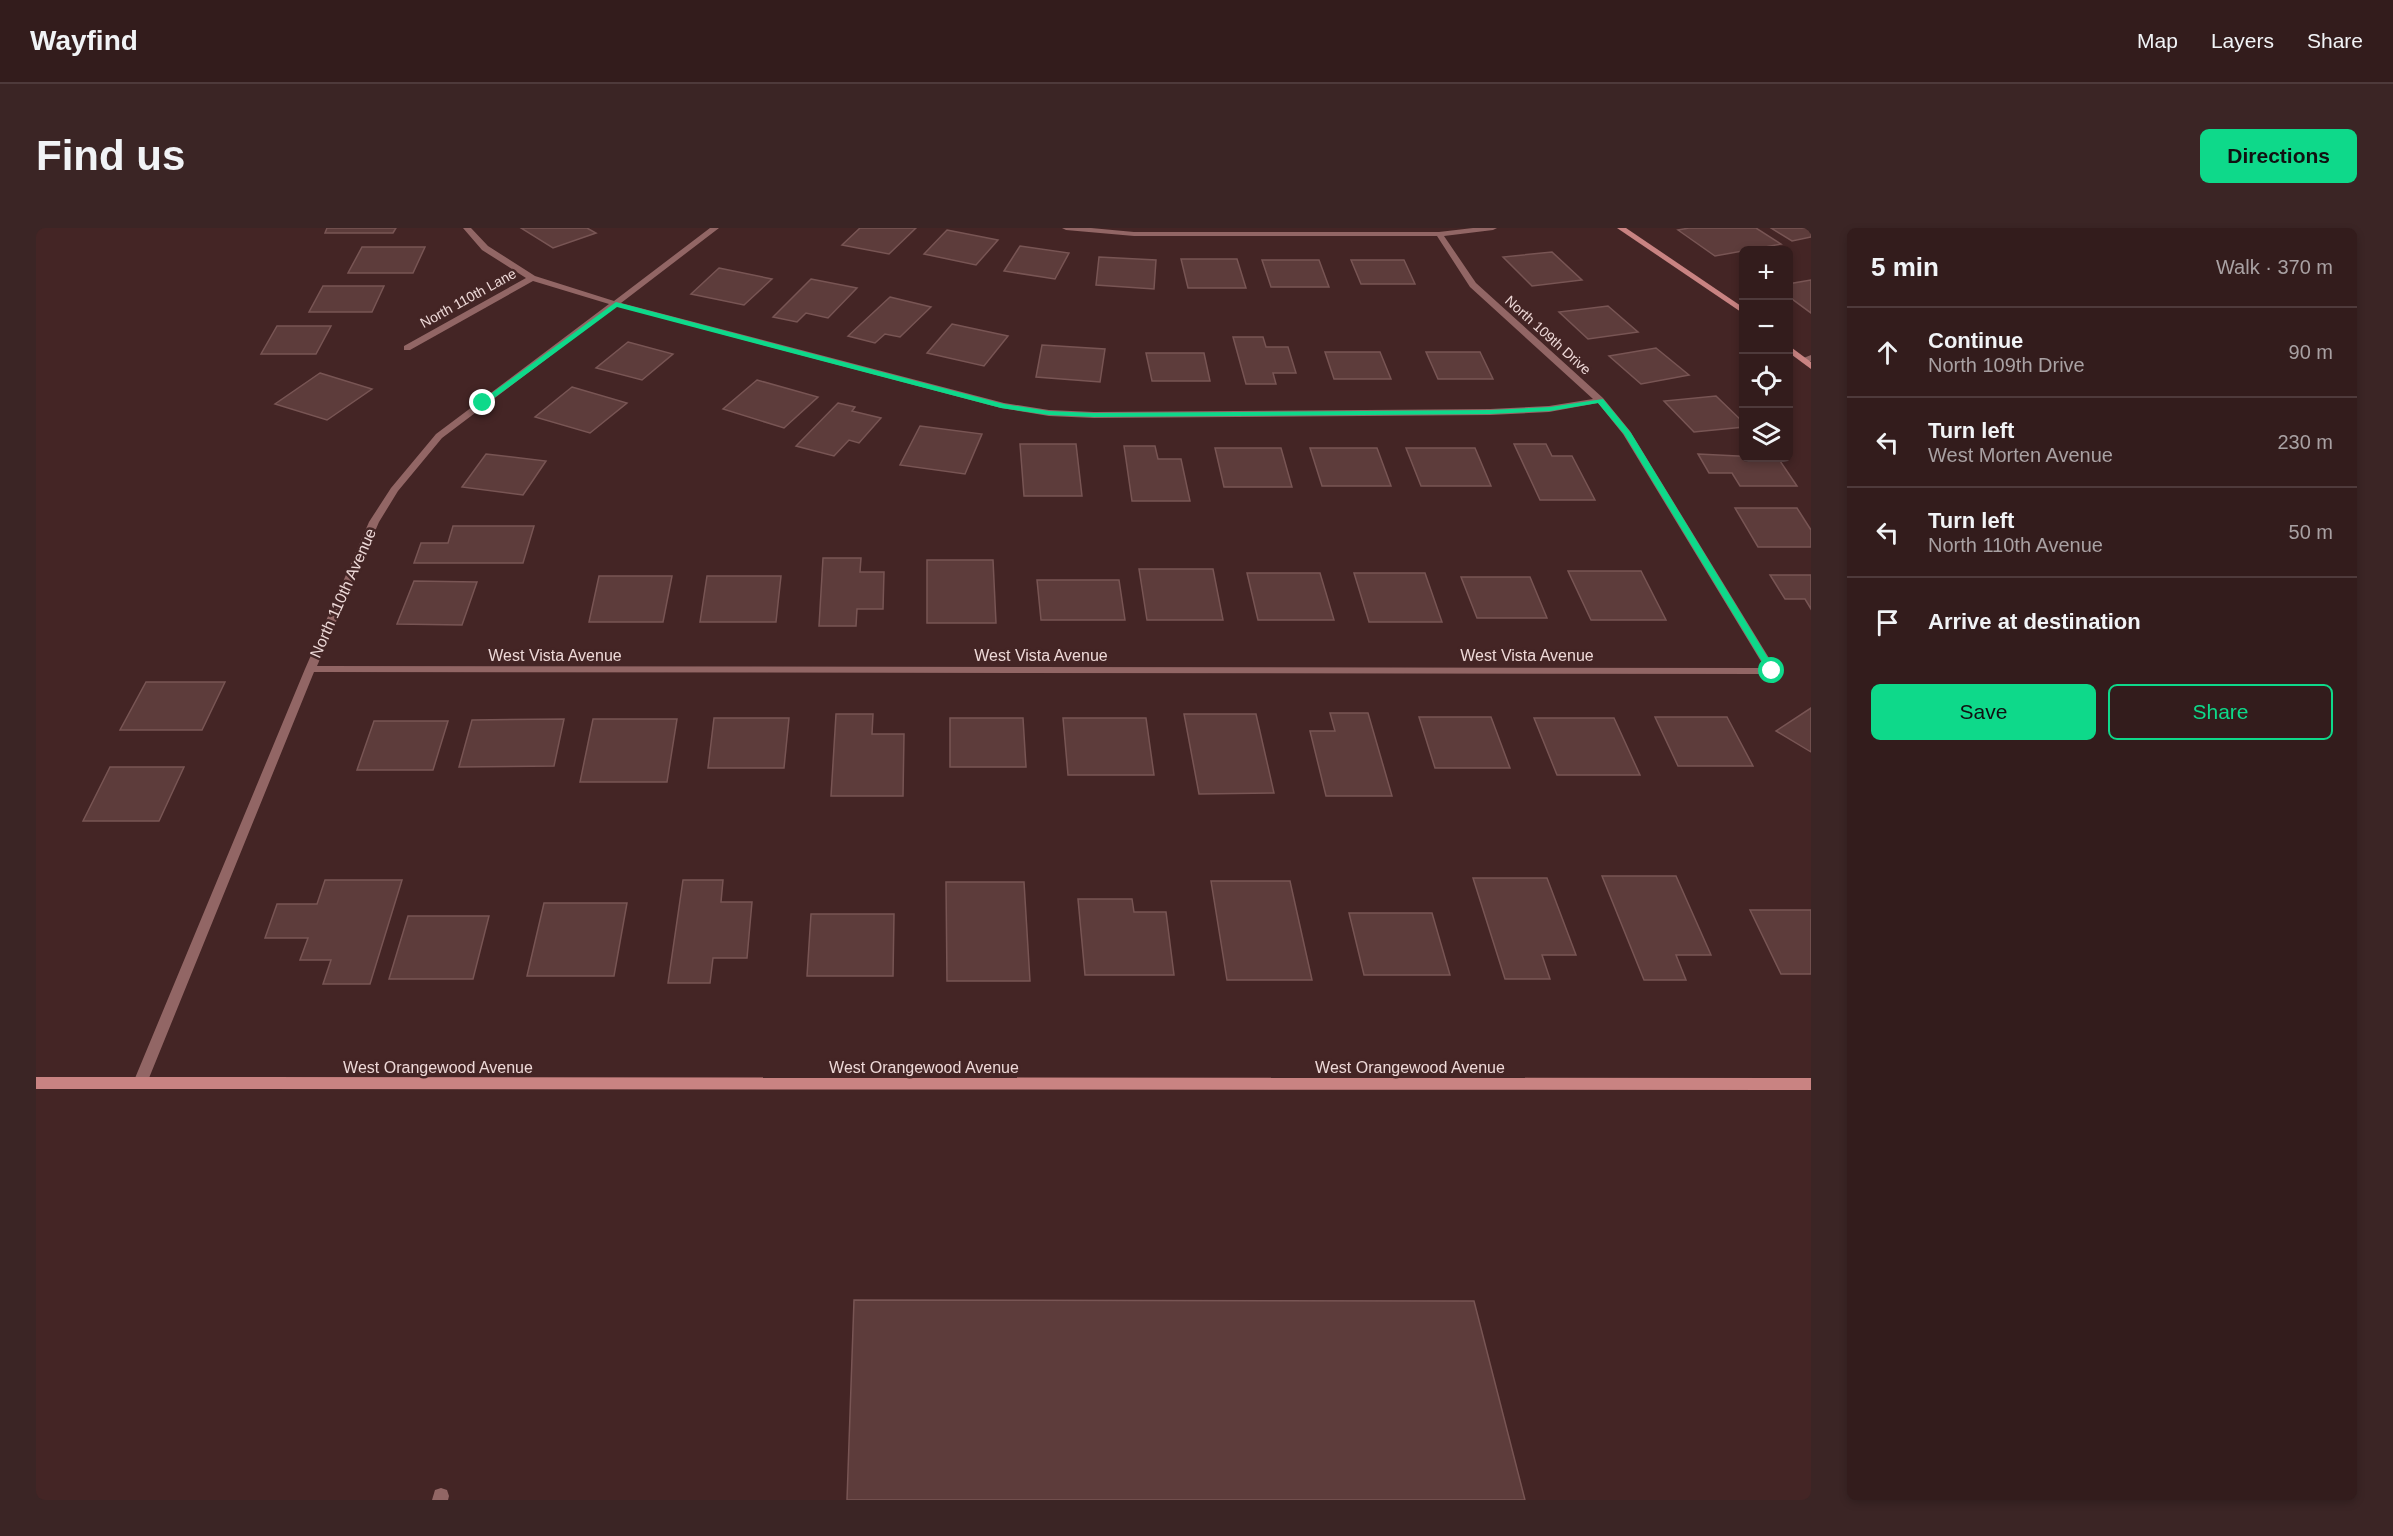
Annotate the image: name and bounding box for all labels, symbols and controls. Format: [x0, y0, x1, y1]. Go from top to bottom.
text: Wayfind [30, 25, 138, 56]
text: Map [2137, 29, 2178, 52]
text: Layers [2211, 29, 2274, 52]
text: Share [2307, 29, 2363, 52]
button: Directions [2200, 129, 2357, 183]
text: Find us [36, 132, 185, 179]
map controls [1739, 246, 1793, 462]
button: + [1739, 246, 1793, 300]
text: 5 min [1871, 252, 1939, 282]
text: Walk · 370 m [2216, 256, 2333, 278]
street label: North 110th Lane [417, 265, 519, 331]
street label: North 109th Drive [1502, 292, 1594, 378]
button: − [1739, 300, 1793, 354]
text: Continue [1928, 328, 2023, 353]
icon: ahead [1871, 336, 1904, 369]
text: 90 m [2289, 341, 2333, 363]
button: locate [1739, 354, 1793, 408]
text: North 109th Drive [1928, 354, 2085, 376]
route end [469, 389, 495, 415]
button: layers [1739, 408, 1793, 462]
text: Turn left [1928, 418, 2014, 443]
icon: left [1871, 426, 1904, 459]
text: 230 m [2277, 431, 2333, 453]
text: West Morten Avenue [1928, 444, 2113, 466]
text: Turn left [1928, 508, 2014, 533]
icon: left [1871, 516, 1904, 549]
text: 50 m [2289, 521, 2333, 543]
street label: North 110th Avenue [307, 526, 379, 660]
text: North 110th Avenue [1928, 534, 2103, 556]
icon: arrive [1871, 606, 1904, 639]
text: Arrive at destination [1928, 609, 2141, 634]
street label: West Vista Avenue [488, 647, 622, 664]
street label: West Vista Avenue [974, 647, 1108, 664]
street label: West Vista Avenue [1460, 647, 1594, 664]
route start [1758, 657, 1784, 683]
button: Save [1871, 684, 2096, 740]
button: Share [2108, 684, 2333, 740]
street label: West Orangewood Avenue [343, 1059, 533, 1076]
street label: West Orangewood Avenue [829, 1059, 1019, 1076]
street label: West Orangewood Avenue [1315, 1059, 1505, 1076]

